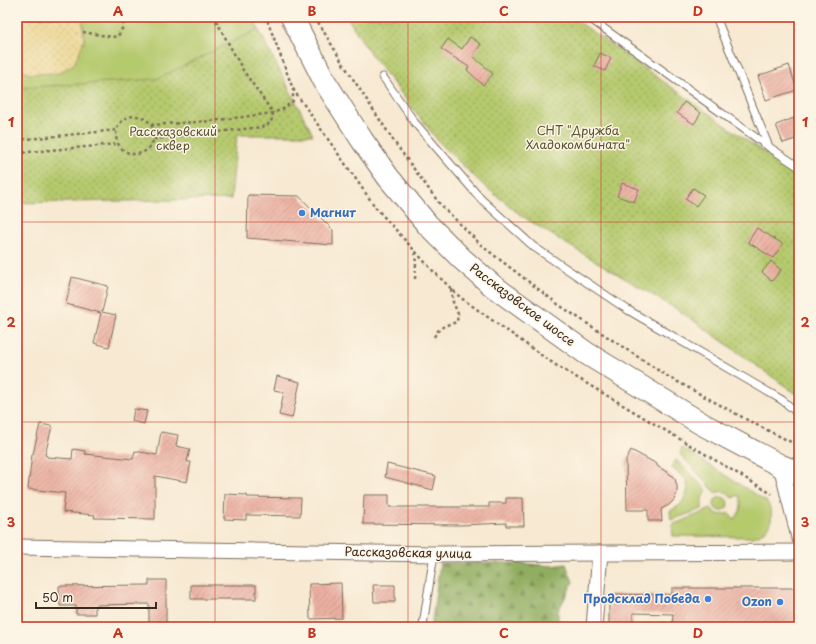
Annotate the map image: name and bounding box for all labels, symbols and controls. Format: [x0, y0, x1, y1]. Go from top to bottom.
text: A [113, 1, 123, 20]
text: B [308, 1, 317, 20]
text: C [499, 1, 509, 20]
text: D [693, 1, 703, 20]
text: 1 [8, 112, 14, 131]
text: 1 [802, 112, 808, 131]
park label: СНТ "Дружба Хладокомбината" [526, 121, 630, 153]
park label: Рассказовский сквер [129, 122, 217, 154]
place label: Магнит [310, 203, 356, 221]
marker: Магнит [297, 208, 307, 218]
street label: Рассказовское шоссе [466, 258, 579, 350]
text: 2 [6, 312, 16, 331]
text: 2 [800, 312, 810, 331]
text: 3 [7, 512, 16, 531]
text: 3 [801, 512, 810, 531]
street label: Рассказовская улица [344, 542, 472, 562]
scale bar [36, 584, 156, 610]
text: 50 m [42, 588, 73, 606]
place label: Продсклад Победа [583, 589, 700, 607]
place label: Ozon [742, 592, 772, 610]
marker: Продсклад Победа [703, 594, 713, 604]
marker: Ozon [775, 597, 785, 607]
text: A [113, 623, 123, 642]
text: B [308, 623, 317, 642]
text: C [499, 623, 509, 642]
text: D [693, 623, 703, 642]

